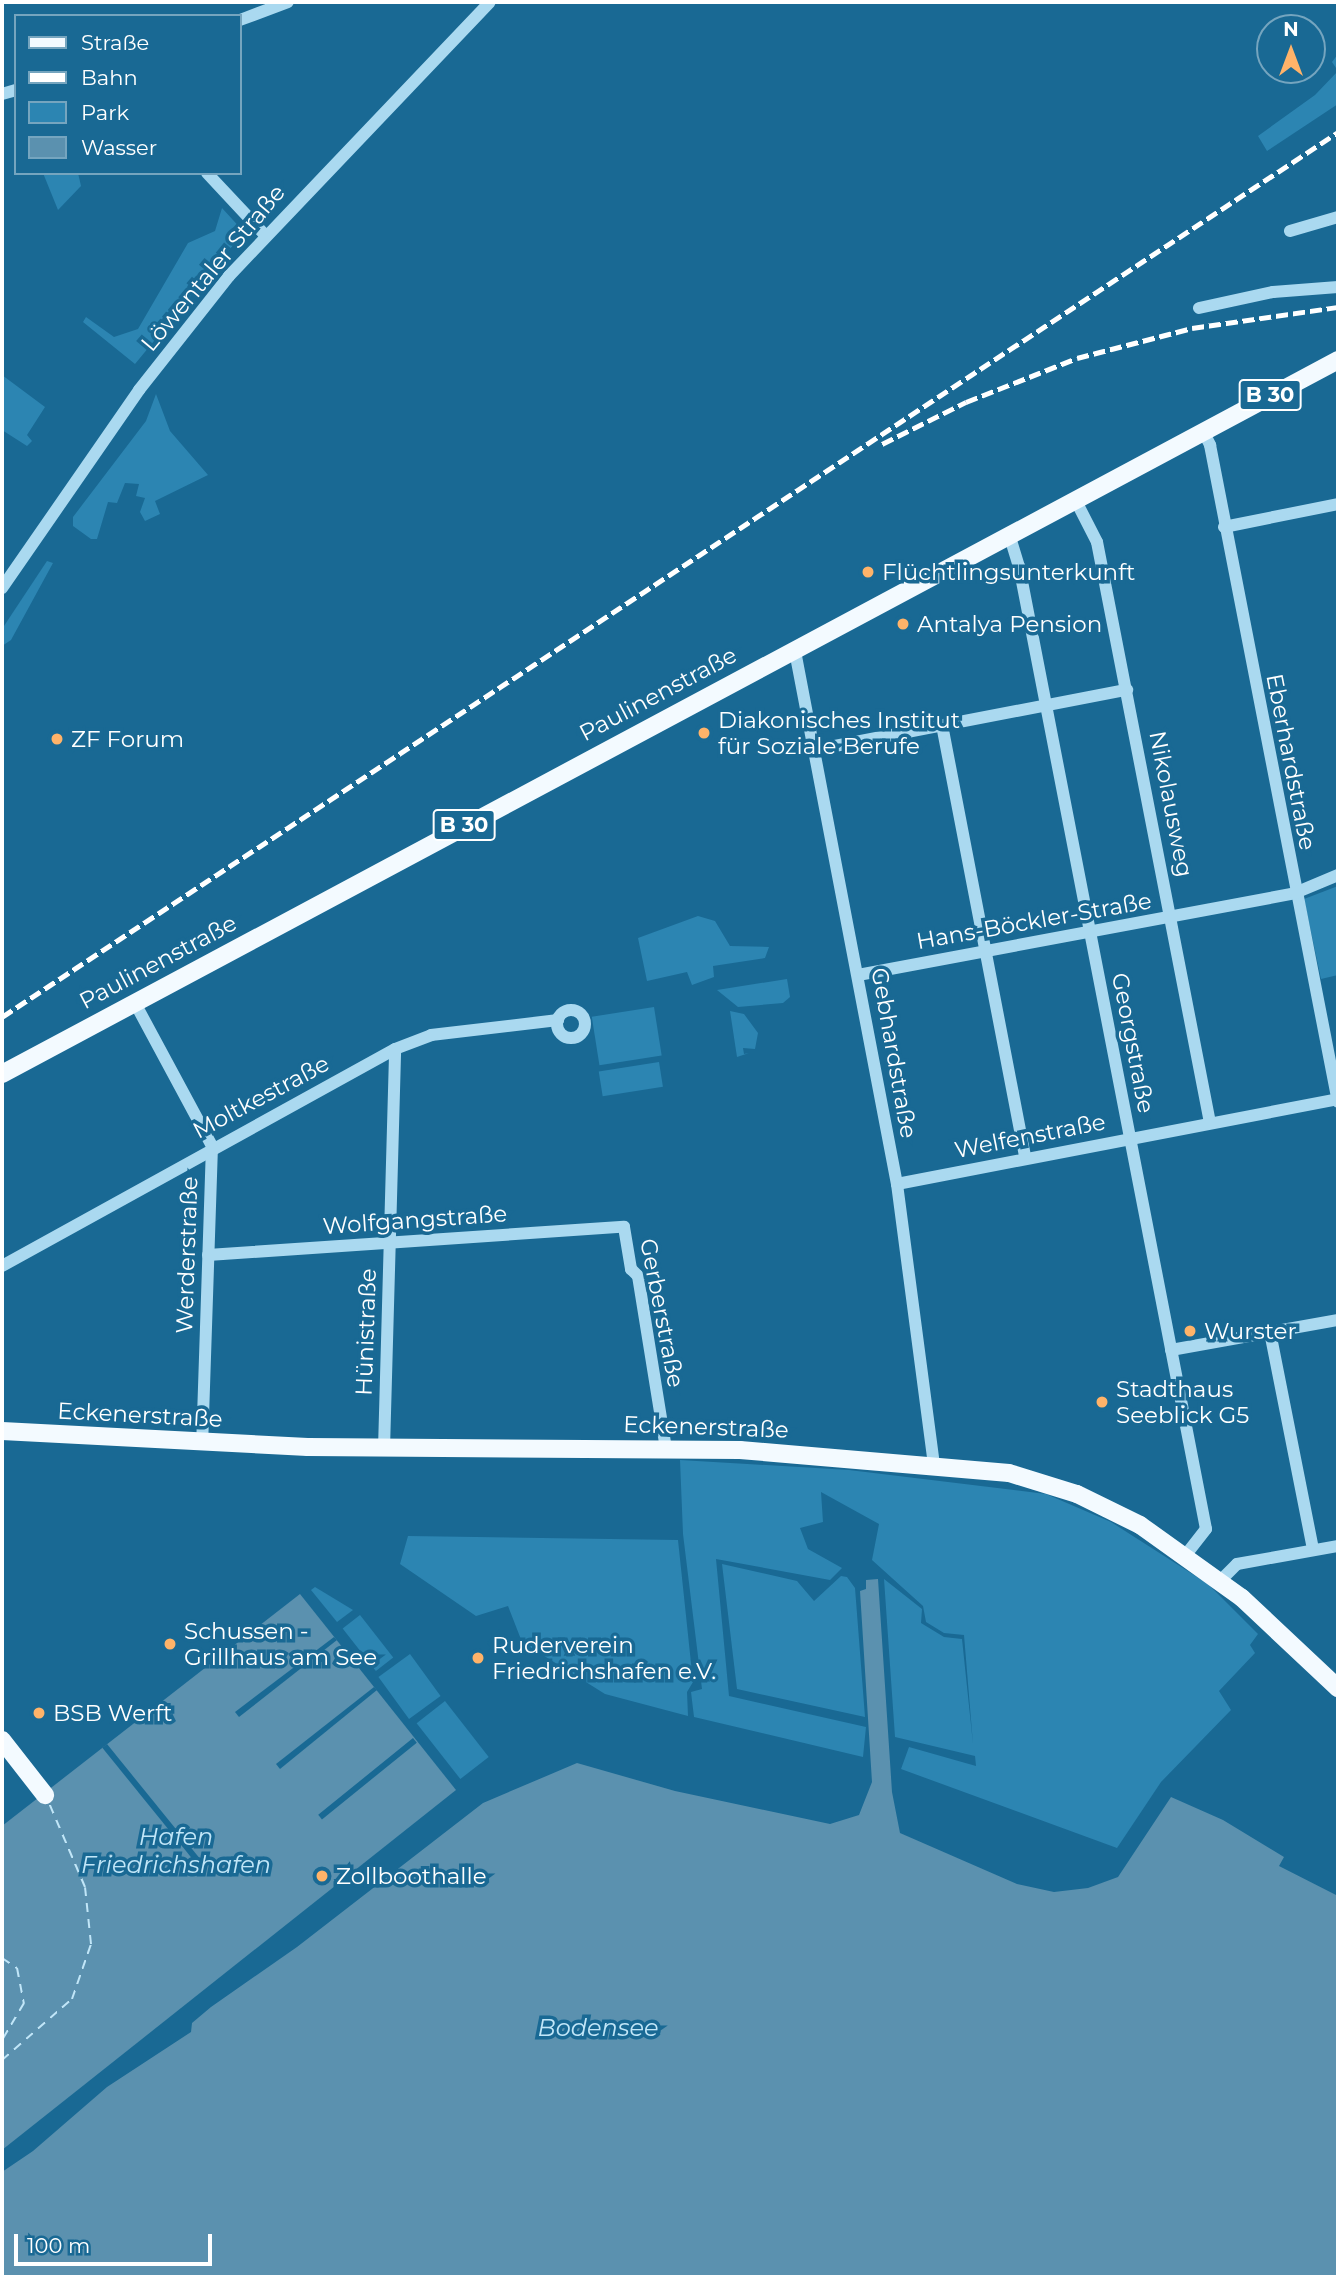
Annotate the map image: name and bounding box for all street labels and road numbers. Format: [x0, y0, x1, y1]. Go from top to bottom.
street label: Löwentaler Straße [135, 179, 291, 357]
road number: B 30 [1238, 378, 1302, 412]
street label: Paulinenstraße [575, 641, 741, 747]
street label: Eberhardstraße [1260, 671, 1322, 853]
street label: Nikolausweg [1143, 729, 1199, 879]
road number: B 30 [433, 808, 496, 842]
street label: Hans-Böckler-Straße [914, 887, 1154, 955]
street label: Paulinenstraße [75, 909, 241, 1015]
street label: Gebhardstraße [865, 966, 923, 1140]
street label: Georgstraße [1106, 970, 1160, 1116]
street label: Moltkestraße [188, 1049, 334, 1145]
street label: Welfenstraße [952, 1108, 1108, 1164]
street label: Werderstraße [170, 1176, 204, 1334]
street label: Wolfgangstraße [322, 1200, 508, 1240]
street label: Gerberstraße [634, 1236, 690, 1390]
street label: Hünistraße [350, 1268, 382, 1396]
street label: Eckenerstraße [57, 1397, 223, 1433]
street label: Eckenerstraße [623, 1410, 789, 1444]

